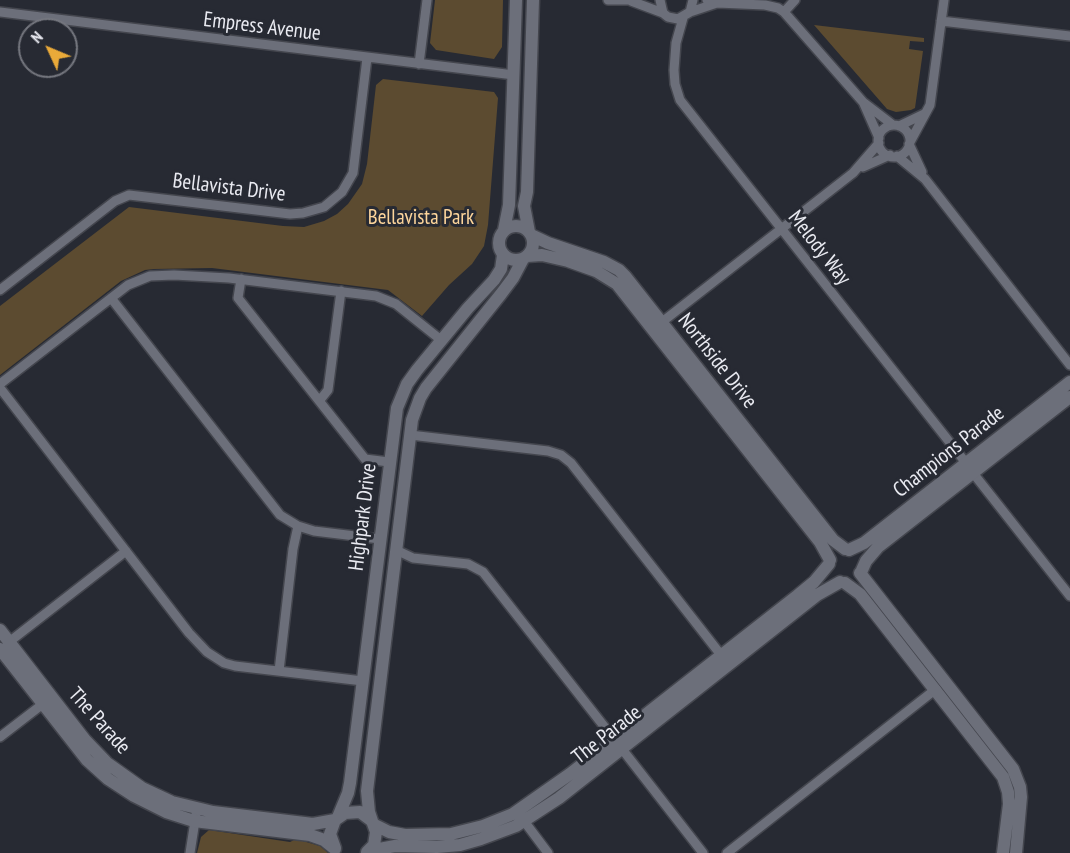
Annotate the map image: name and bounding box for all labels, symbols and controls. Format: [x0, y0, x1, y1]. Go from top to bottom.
street label: Empress Avenue [202, 7, 322, 47]
north arrow [18, 18, 78, 78]
text: N [26, 27, 47, 47]
street label: Bellavista Drive [171, 169, 287, 207]
park label: Bellavista Park [368, 205, 474, 231]
street label: Melody Way [782, 206, 856, 290]
street label: Northside Drive [672, 308, 762, 414]
street label: Champions Parade [889, 401, 1009, 503]
street label: Highpark Drive [344, 462, 382, 572]
street label: The Parade [63, 682, 135, 760]
street label: The Parade [567, 700, 647, 770]

